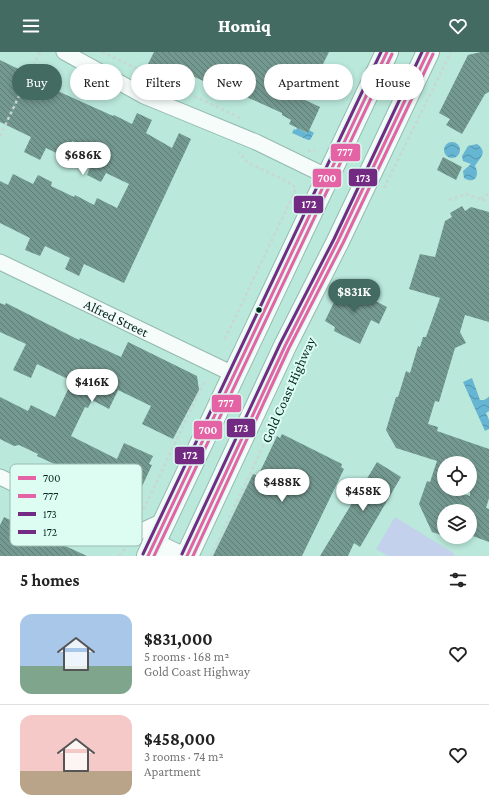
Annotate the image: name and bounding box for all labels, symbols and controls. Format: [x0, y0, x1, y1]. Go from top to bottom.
icon: menu [20, 15, 42, 37]
icon: heart [447, 15, 469, 37]
text: Homiq [218, 16, 271, 36]
chip: Buy [12, 64, 62, 100]
chip: Rent [70, 64, 123, 100]
chip: Filters [131, 64, 195, 100]
chip: New [203, 64, 256, 100]
chip: Apartment [264, 64, 353, 100]
chip: House [361, 64, 424, 100]
pin: $686K [55, 142, 111, 176]
line badge: 777 [330, 143, 361, 162]
text: 777 [337, 146, 353, 158]
text: $686K [65, 147, 101, 162]
line badge: 700 [312, 168, 342, 188]
line badge: 173 [348, 168, 378, 187]
text: 700 [318, 172, 337, 184]
text: 173 [356, 172, 370, 184]
line badge: 172 [293, 195, 324, 214]
text: 172 [301, 198, 317, 210]
pin: $831K [326, 279, 382, 313]
text: $831K [337, 284, 371, 299]
street label: Alfred Street [81, 296, 151, 340]
unlabelled marker [254, 305, 264, 315]
street label: Gold Coast Highway [258, 334, 319, 445]
pin: $416K [64, 369, 120, 403]
text: $416K [75, 374, 109, 389]
line badge: 777 [211, 394, 242, 413]
text: 777 [218, 397, 234, 409]
line badge: 173 [226, 418, 256, 438]
line badge: 700 [193, 420, 223, 440]
text: 173 [234, 422, 248, 434]
text: 700 [199, 424, 218, 436]
line badge: 172 [174, 446, 205, 465]
text: 172 [182, 449, 198, 461]
map controls [437, 456, 477, 544]
button: locate [437, 456, 477, 496]
legend [10, 464, 142, 546]
pin: $488K [254, 469, 310, 503]
text: 700 [43, 472, 60, 484]
text: $488K [264, 474, 300, 489]
pin: $458K [335, 478, 391, 512]
text: $458K [345, 483, 381, 498]
text: 777 [43, 490, 58, 502]
button: layers [437, 504, 477, 544]
text: 173 [43, 508, 57, 520]
text: 172 [43, 526, 57, 538]
icon: filters [447, 569, 469, 591]
text: 5 homes [20, 571, 79, 590]
icon: home [52, 630, 100, 678]
text: $831,000 [144, 630, 213, 649]
icon: heart [447, 643, 469, 665]
text: 5 rooms · 168 m² [144, 649, 229, 664]
text: Gold Coast Highway [144, 664, 250, 679]
text: $458,000 [144, 730, 215, 749]
icon: home [52, 731, 100, 779]
icon: heart [447, 744, 469, 766]
text: 3 rooms · 74 m² [144, 749, 224, 764]
text: Apartment [144, 764, 201, 779]

